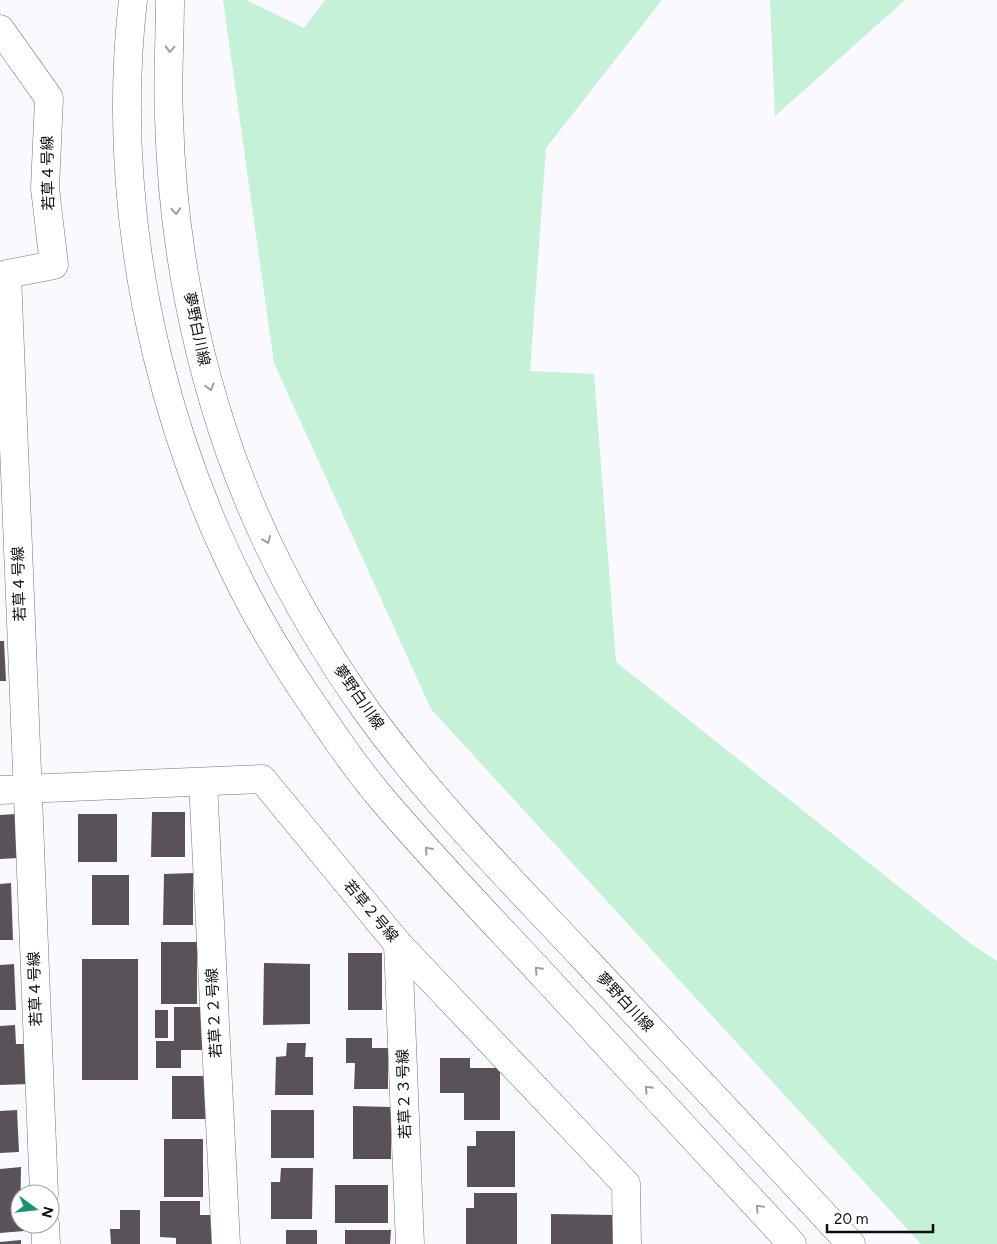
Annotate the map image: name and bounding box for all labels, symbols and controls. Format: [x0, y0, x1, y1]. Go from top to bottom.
one-way arrow [164, 45, 175, 53]
street label: 若草４号線 [38, 135, 58, 211]
one-way arrow [170, 207, 181, 215]
street label: 夢野白川線 [180, 290, 214, 368]
one-way arrow [205, 383, 215, 391]
one-way arrow [261, 535, 271, 543]
street label: 若草４号線 [9, 546, 29, 622]
street label: 夢野白川線 [330, 661, 388, 733]
one-way arrow [425, 846, 434, 855]
street label: 若草２号線 [340, 876, 402, 946]
street label: 若草４号線 [25, 951, 45, 1027]
one-way arrow [535, 967, 544, 976]
street label: 若草２２号線 [203, 968, 225, 1058]
street label: 夢野白川線 [593, 968, 657, 1036]
street label: 若草２３号線 [393, 1049, 415, 1139]
one-way arrow [645, 1086, 654, 1095]
north arrow [10, 1184, 60, 1234]
scale bar [827, 1202, 933, 1234]
text: N [37, 1205, 57, 1220]
one-way arrow [756, 1205, 765, 1214]
text: 20 m [834, 1210, 868, 1228]

